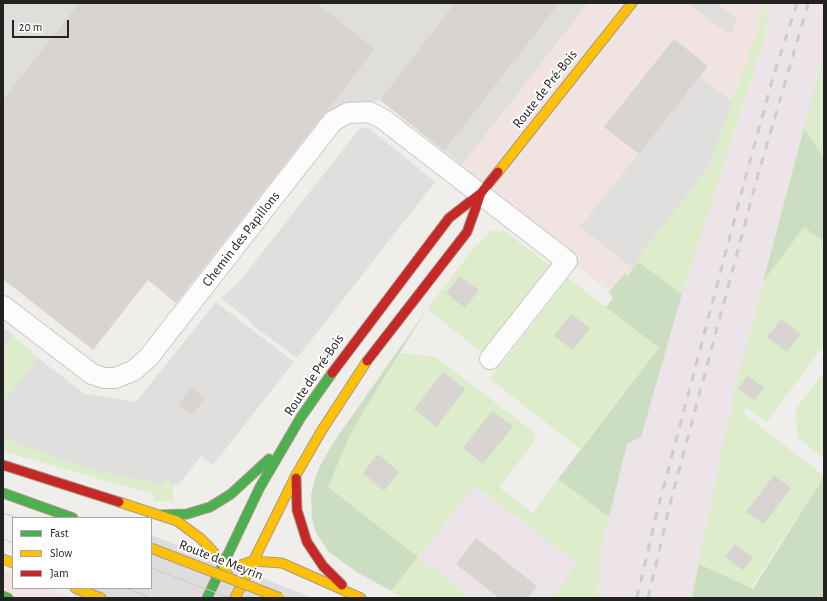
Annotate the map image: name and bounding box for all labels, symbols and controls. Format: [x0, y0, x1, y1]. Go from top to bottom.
scale bar [14, 12, 71, 38]
text: 20 m [19, 21, 42, 33]
street label: Route de Pré-Bois [509, 46, 581, 132]
street label: Chemin des Papillons [199, 188, 283, 290]
street label: Route de Pré-Bois [280, 331, 348, 419]
legend [12, 517, 152, 589]
text: Fast [50, 527, 69, 539]
street label: Route de Meyrin [177, 536, 265, 584]
text: Slow [50, 547, 72, 559]
text: Jam [50, 567, 69, 579]

